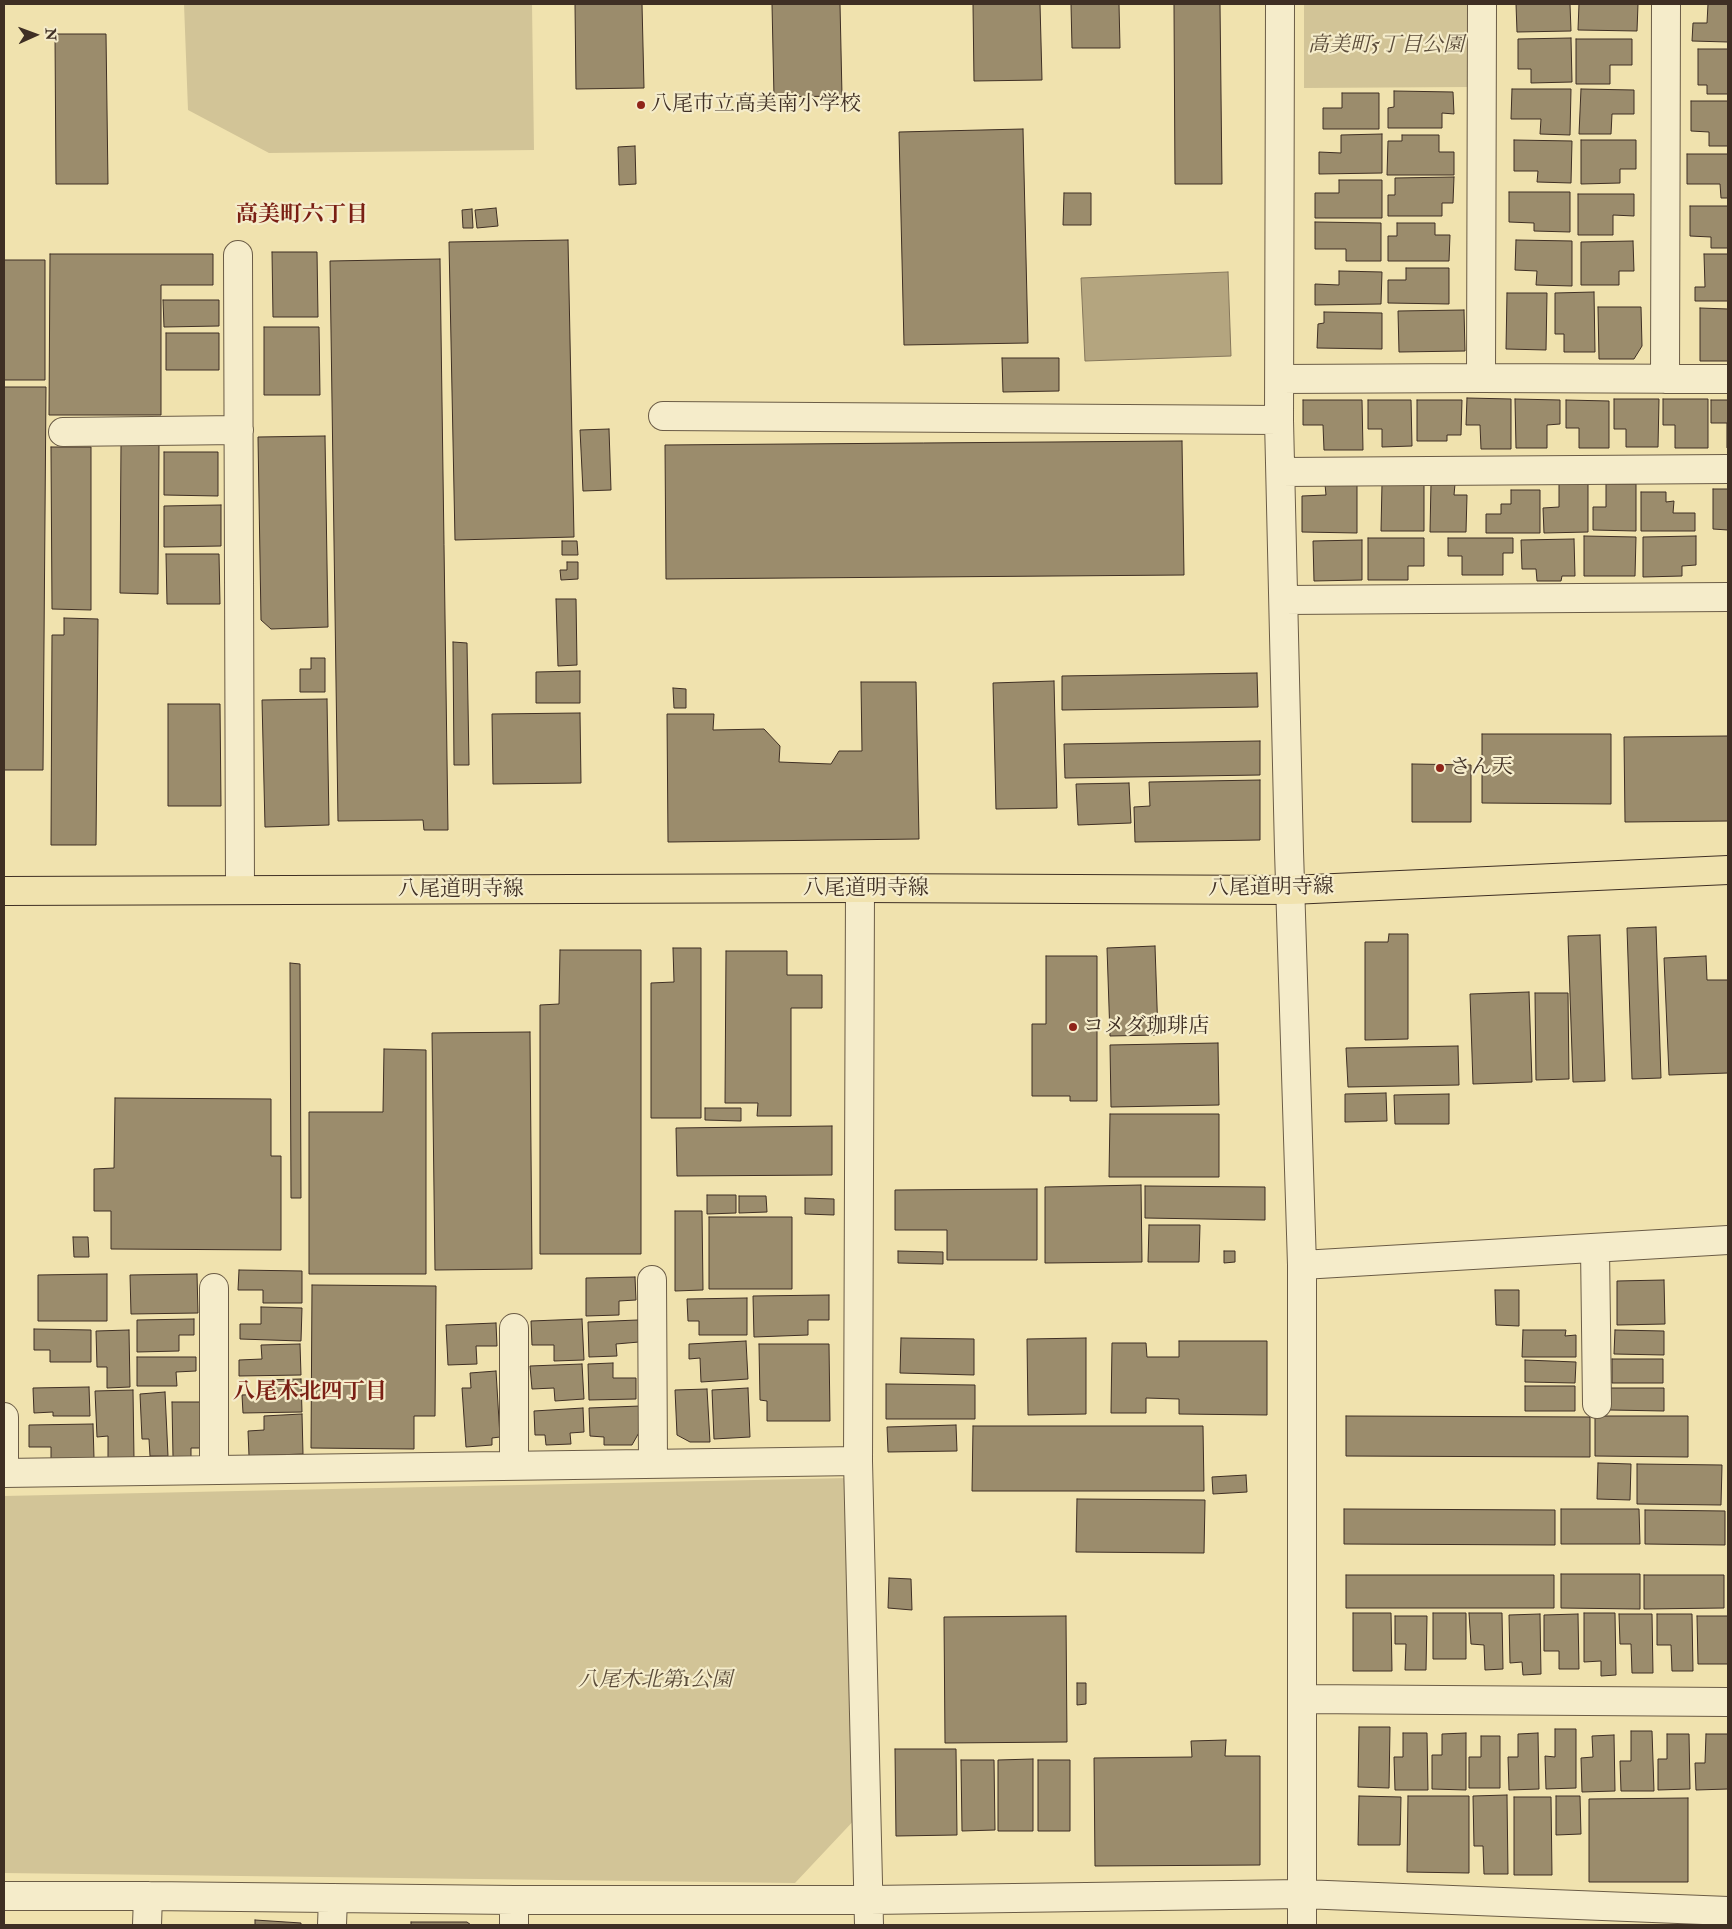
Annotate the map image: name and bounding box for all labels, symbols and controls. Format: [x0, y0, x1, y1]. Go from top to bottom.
north arrow [10, 10, 60, 60]
text: N [42, 28, 59, 41]
park label: 高美町5丁目公園 [1308, 33, 1464, 59]
place label: 八尾市立高美南小学校 [651, 92, 861, 118]
marker: 八尾市立高美南小学校 [635, 99, 647, 111]
district label: 高美町六丁目 [236, 203, 368, 229]
place label: さん天 [1450, 755, 1513, 781]
marker: さん天 [1434, 762, 1446, 774]
street label: 八尾道明寺線 [1208, 875, 1334, 903]
street label: 八尾道明寺線 [803, 876, 929, 902]
street label: 八尾道明寺線 [398, 877, 524, 903]
place label: コメダ珈琲店 [1083, 1014, 1209, 1040]
marker: コメダ珈琲店 [1067, 1021, 1079, 1033]
district label: 八尾木北四丁目 [233, 1380, 387, 1406]
park label: 八尾木北第1公園 [578, 1668, 732, 1694]

